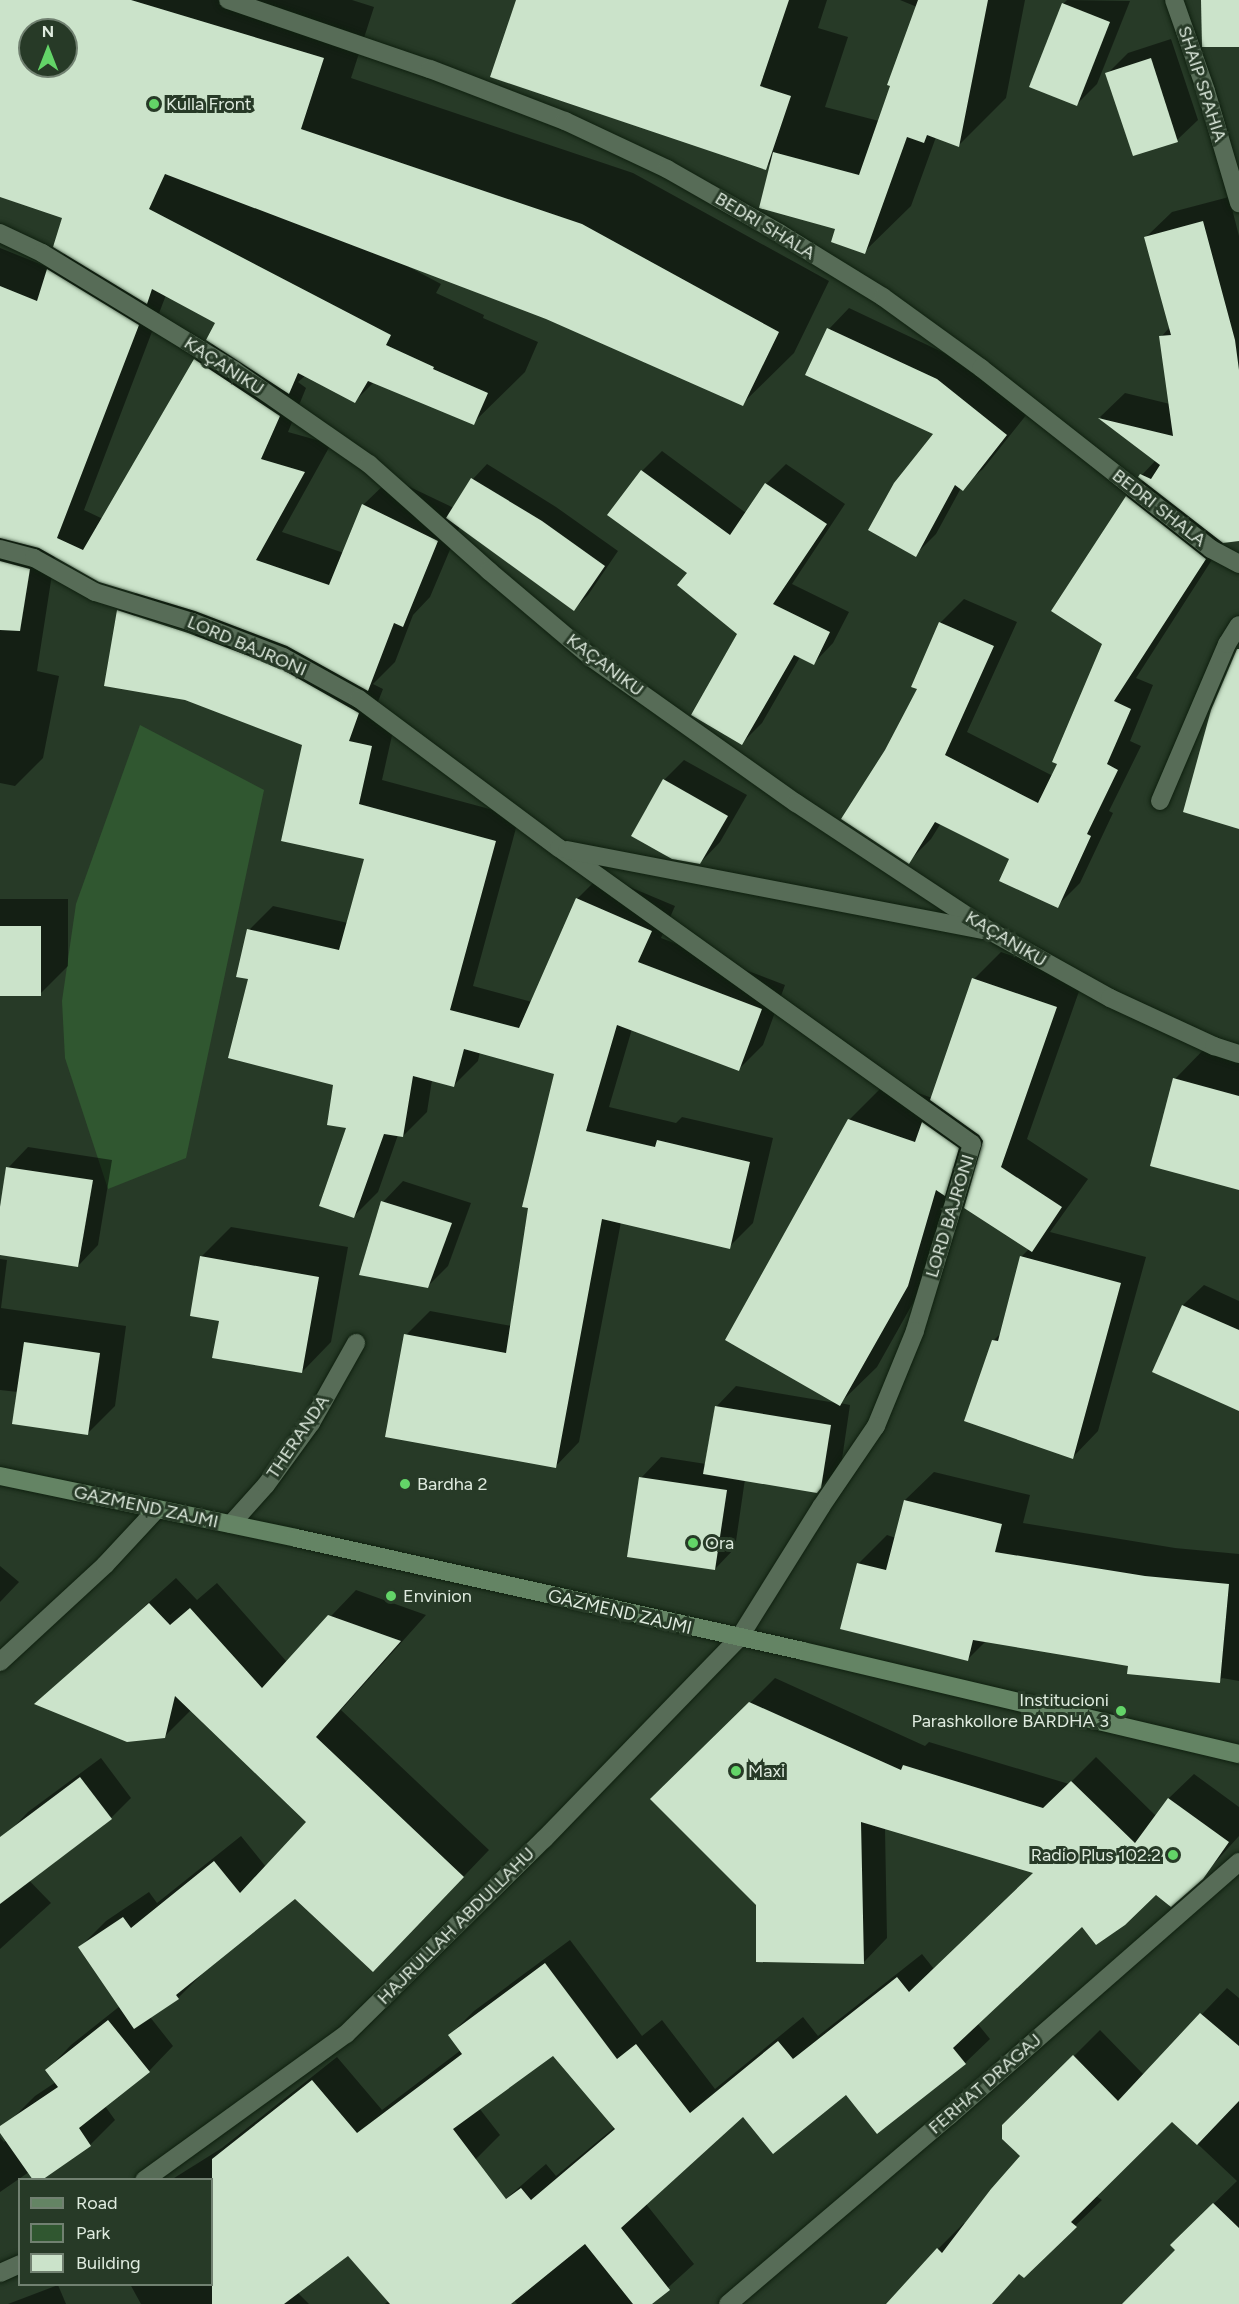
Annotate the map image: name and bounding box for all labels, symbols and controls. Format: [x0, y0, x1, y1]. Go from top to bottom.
north arrow [18, 18, 78, 78]
text: N [42, 22, 54, 41]
street label: SHAIP SPAHIA [1173, 23, 1231, 145]
place label: Kulla Front [166, 93, 251, 115]
marker: Kulla Front [147, 97, 161, 111]
street label: BEDRI SHALA [711, 188, 819, 264]
street label: KAÇANIKU [180, 332, 268, 400]
street label: BEDRI SHALA [1108, 465, 1210, 551]
street label: LORD BAJRONI [184, 611, 310, 681]
street label: KAÇANIKU [562, 629, 648, 701]
street label: KAÇANIKU [962, 906, 1050, 972]
street label: LORD BAJRONI [921, 1152, 979, 1280]
street label: THERANDA [262, 1391, 334, 1483]
place label: Bardha 2 [417, 1473, 488, 1495]
marker: Bardha 2 [398, 1477, 412, 1491]
street label: GAZMEND ZAJMI [72, 1481, 220, 1533]
place label: Ora [705, 1532, 734, 1554]
marker: Ora [686, 1536, 700, 1550]
place label: Envinion [403, 1585, 472, 1607]
street label: GAZMEND ZAJMI [546, 1585, 694, 1639]
marker: Envinion [384, 1589, 398, 1603]
place label: Institucioni Parashkollore BARDHA 3 [911, 1690, 1109, 1732]
marker: Institucioni Parashkollore BARDHA 3 [1114, 1704, 1128, 1718]
place label: Maxi [748, 1760, 785, 1782]
marker: Maxi [729, 1764, 743, 1778]
street label: HAJRULLAH ABDULLAHU [373, 1843, 539, 2009]
place label: Radio Plus 102.2 [1031, 1844, 1161, 1866]
marker: Radio Plus 102.2 [1166, 1848, 1180, 1862]
street label: FERHAT DRAGAJ [924, 2029, 1046, 2139]
legend [18, 2178, 213, 2286]
text: Road [76, 2192, 117, 2214]
text: Park [76, 2222, 110, 2244]
text: Building [76, 2252, 141, 2274]

